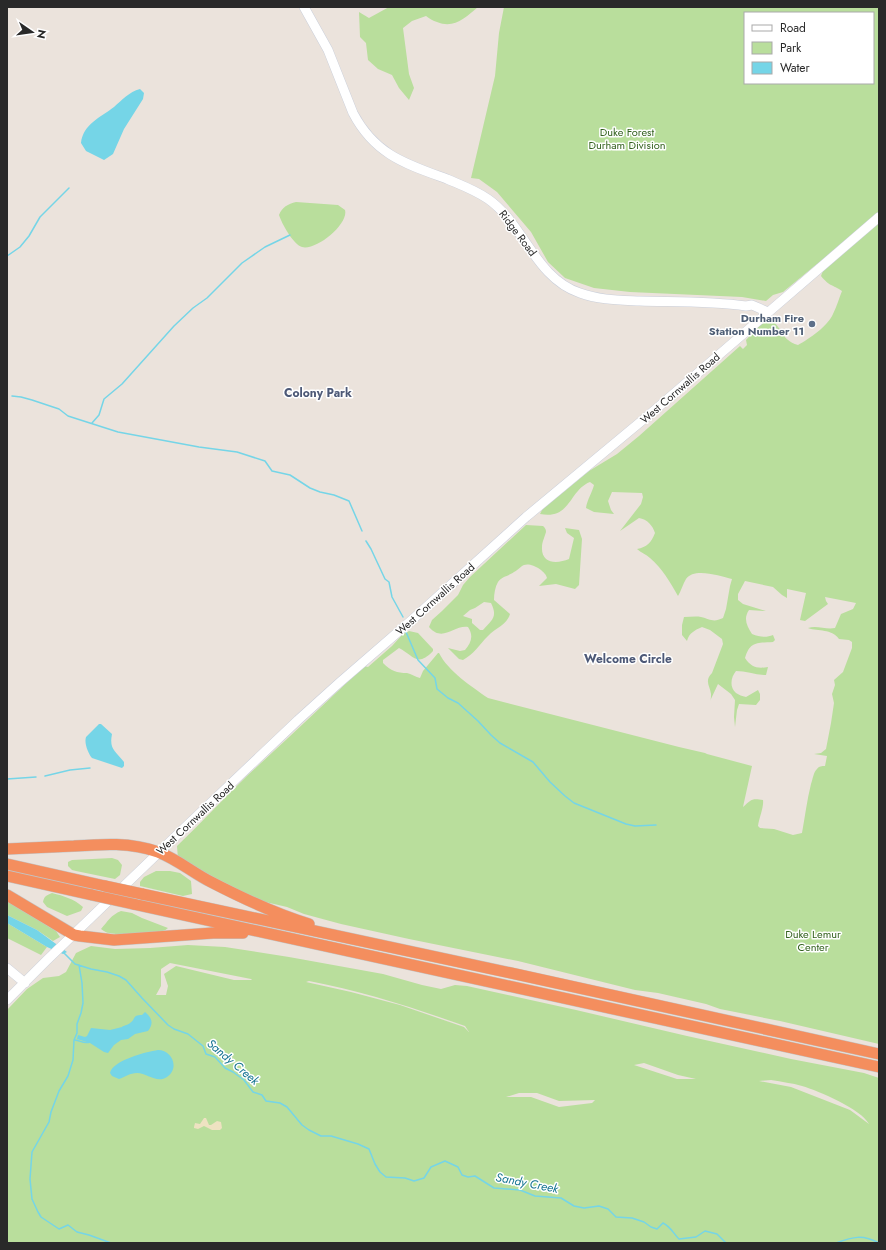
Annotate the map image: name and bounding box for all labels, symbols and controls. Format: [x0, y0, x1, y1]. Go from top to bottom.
north arrow [12, 12, 52, 52]
legend [744, 12, 874, 84]
text: Road [780, 19, 806, 37]
text: N [33, 28, 51, 40]
text: Park [780, 39, 802, 57]
text: Water [780, 59, 811, 77]
park label: Duke Forest Durham Division [588, 124, 666, 153]
street label: Ridge Road [495, 207, 541, 259]
place label: Durham Fire Station Number 11 [709, 310, 804, 339]
marker: Durham Fire Station Number 11 [807, 319, 817, 329]
street label: West Cornwallis Road [637, 349, 723, 427]
district label: Colony Park [284, 384, 352, 402]
street label: West Cornwallis Road [392, 559, 478, 639]
district label: Welcome Circle [584, 650, 672, 668]
street label: West Cornwallis Road [153, 778, 237, 858]
park label: Duke Lemur Center [785, 926, 841, 955]
water label: Sandy Creek [203, 1035, 264, 1090]
water label: Sandy Creek [494, 1168, 561, 1198]

